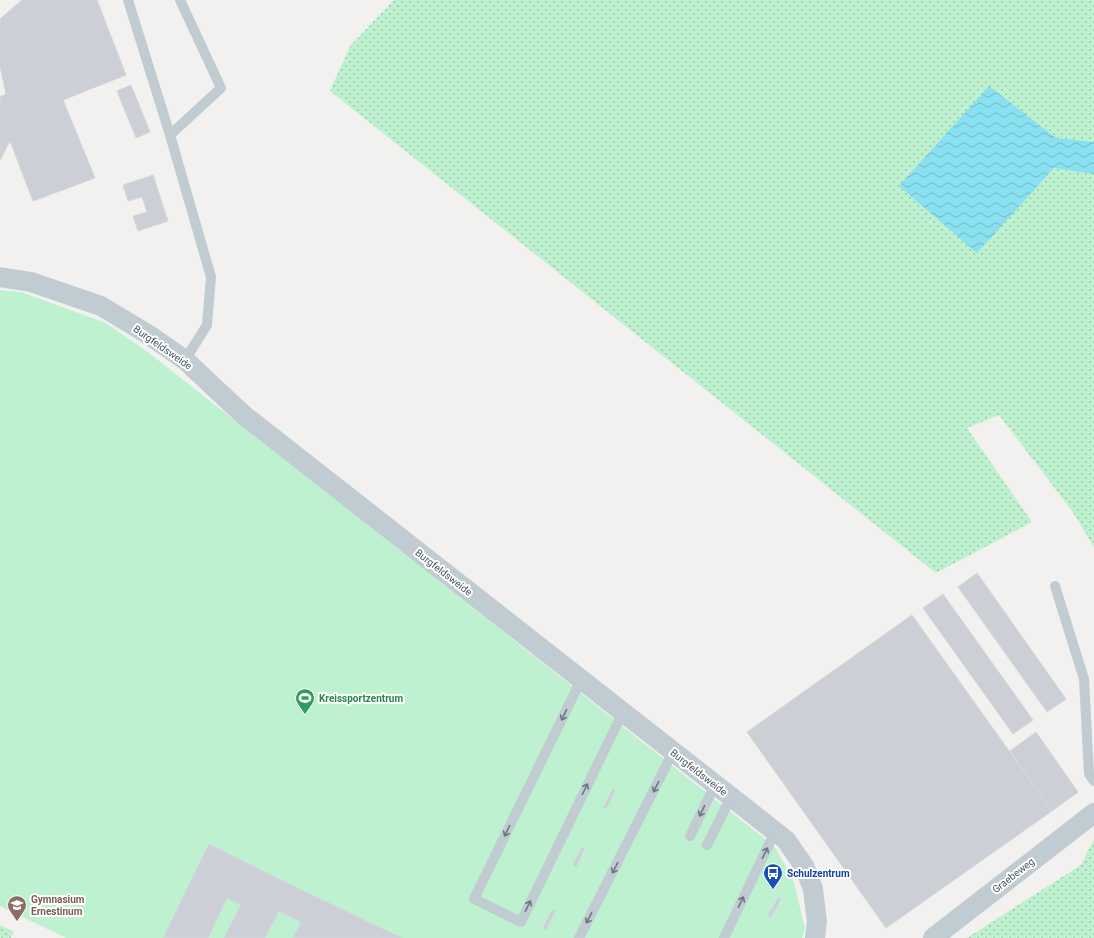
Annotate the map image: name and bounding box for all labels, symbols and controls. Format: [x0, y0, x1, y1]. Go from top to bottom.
street label: Burgfeldsweide [131, 323, 194, 372]
street label: Burgfeldsweide [413, 547, 474, 598]
sports icon: Kreissportzentrum [294, 687, 316, 715]
place label: Kreissportzentrum [319, 693, 403, 704]
one-way arrow [560, 708, 567, 720]
street label: Burgfeldsweide [668, 747, 729, 798]
one-way arrow [651, 780, 659, 792]
one-way arrow [582, 783, 589, 795]
one-way arrow [698, 804, 705, 816]
one-way arrow [503, 825, 510, 837]
one-way arrow [762, 848, 769, 860]
street label: Graebeweg [990, 856, 1036, 895]
one-way arrow [611, 861, 618, 873]
bus stop icon: Schulzentrum [762, 862, 784, 890]
place label: Schulzentrum [787, 868, 850, 879]
school or university icon: Gymnasium Ernestinum [6, 894, 28, 922]
place label: Gymnasium Ernestinum [31, 894, 85, 917]
one-way arrow [738, 897, 745, 909]
one-way arrow [525, 900, 532, 912]
one-way arrow [585, 912, 592, 924]

